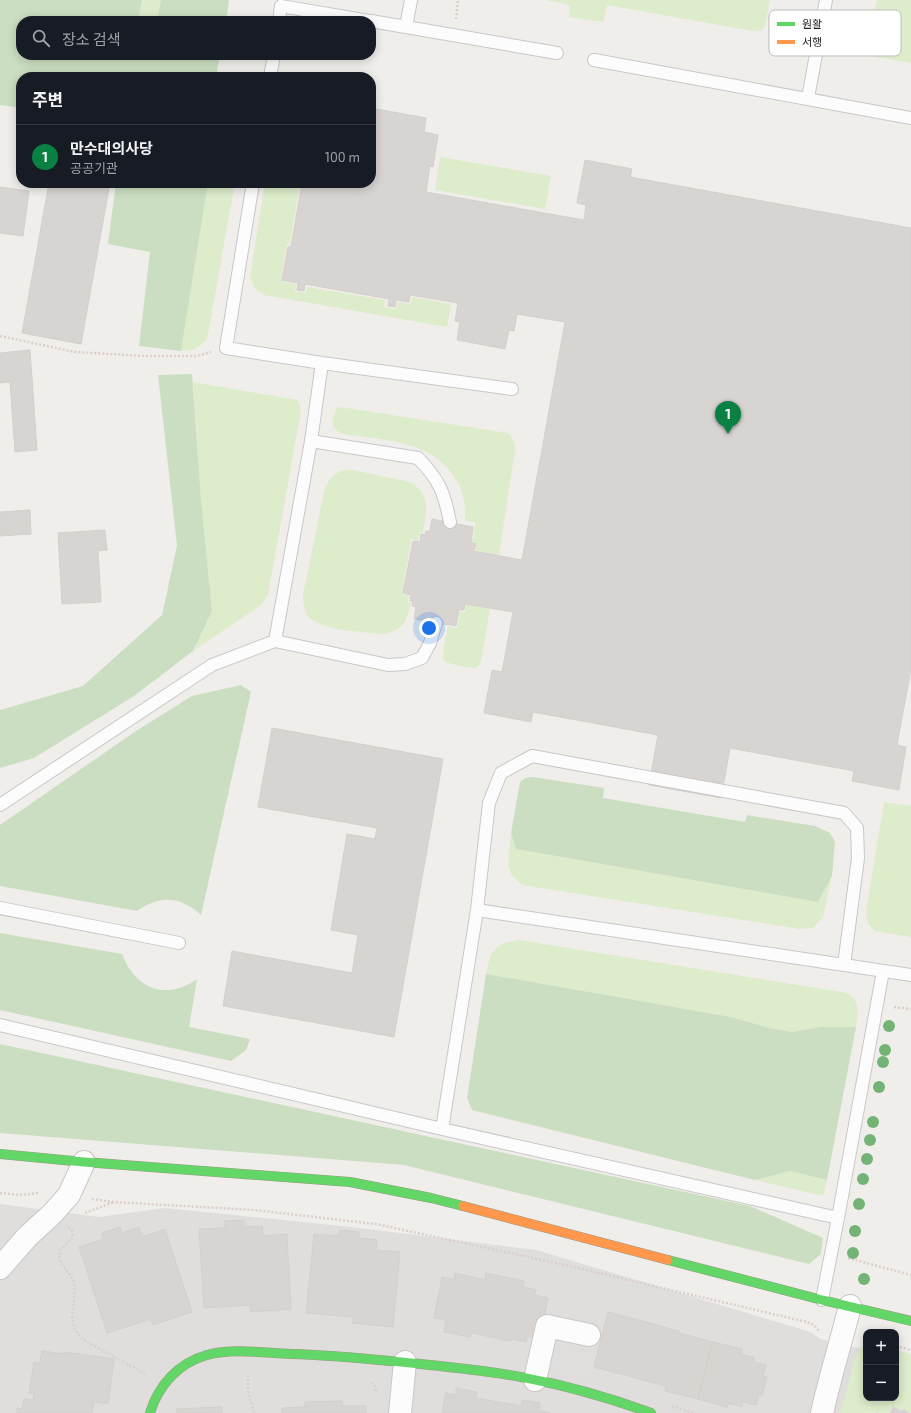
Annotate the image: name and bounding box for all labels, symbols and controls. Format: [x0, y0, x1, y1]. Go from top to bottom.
legend [769, 10, 901, 56]
search box [16, 16, 376, 60]
text: 원활 [802, 17, 822, 30]
icon: search [30, 27, 52, 49]
text: 장소 검색 [62, 30, 121, 48]
text: 서행 [802, 35, 822, 48]
text: 주변 [32, 89, 63, 109]
text: 만수대의사당 [70, 139, 153, 157]
text: 1 [42, 149, 48, 165]
text: 100 m [325, 149, 360, 165]
text: 공공기관 [70, 160, 118, 176]
pin: 1 [715, 401, 741, 434]
your location [419, 618, 439, 638]
map controls [863, 1329, 899, 1401]
button: + [863, 1329, 899, 1365]
button: − [863, 1365, 899, 1401]

